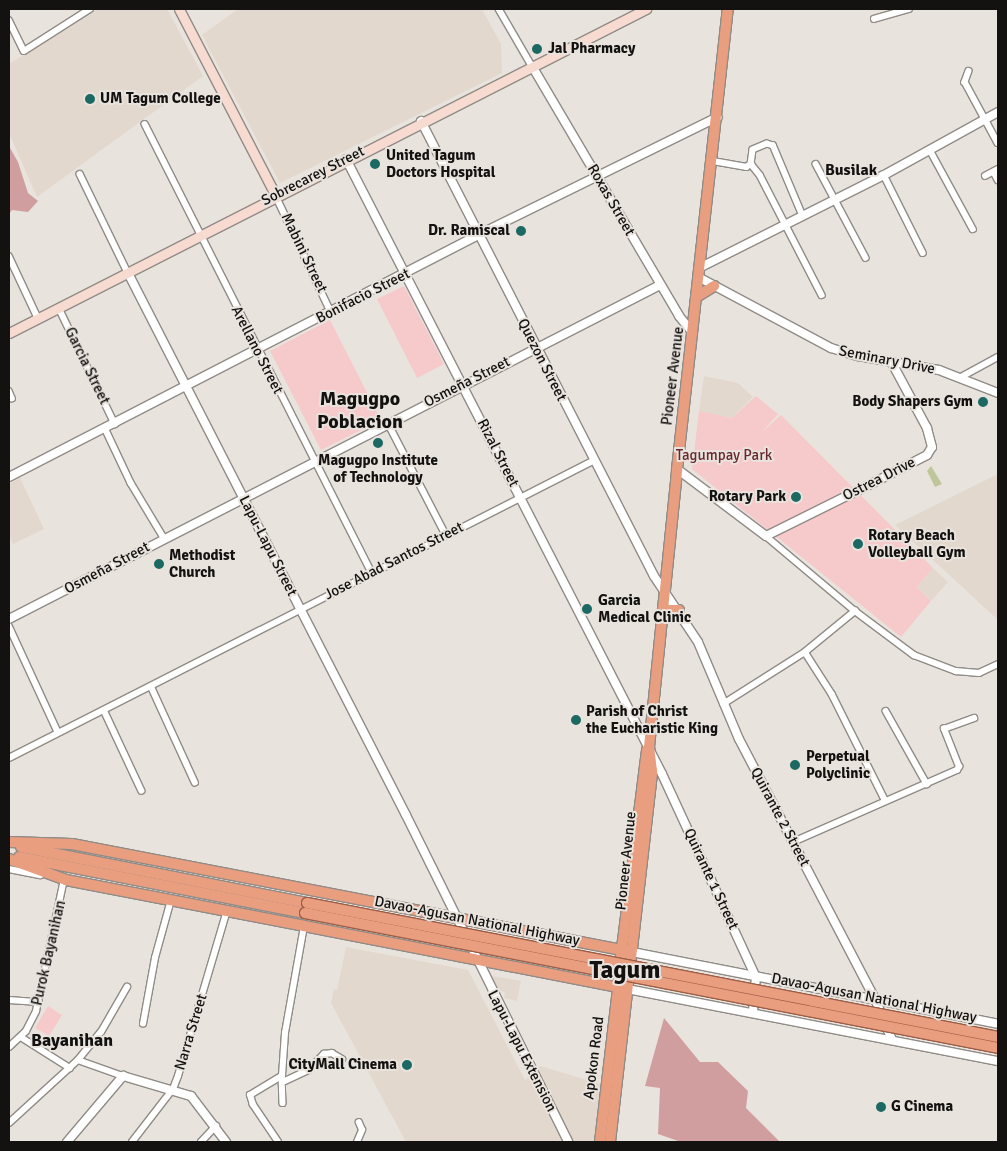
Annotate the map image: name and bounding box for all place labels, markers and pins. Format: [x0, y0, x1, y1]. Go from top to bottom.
place label: Jal Pharmacy [548, 40, 635, 58]
marker: Jal Pharmacy [530, 42, 544, 56]
place label: UM Tagum College [100, 90, 221, 108]
marker: UM Tagum College [84, 93, 96, 105]
place label: United Tagum Doctors Hospital [386, 146, 495, 181]
marker: United Tagum Doctors Hospital [368, 157, 382, 171]
place label: Dr. Ramiscal [428, 222, 510, 240]
marker: Dr. Ramiscal [514, 224, 528, 238]
place label: Body Shapers Gym [852, 393, 973, 411]
marker: Body Shapers Gym [977, 396, 989, 408]
marker: Magugpo Institute of Technology [372, 437, 384, 449]
place label: Magugpo Institute of Technology [318, 451, 438, 486]
place label: Rotary Park [709, 488, 786, 506]
marker: Rotary Park [790, 491, 802, 503]
place label: Rotary Beach Volleyball Gym [868, 526, 966, 561]
marker: Rotary Beach Volleyball Gym [852, 538, 864, 550]
place label: Methodist Church [169, 546, 235, 581]
marker: Methodist Church [153, 558, 165, 570]
place label: Garcia Medical Clinic [598, 591, 691, 626]
marker: Garcia Medical Clinic [580, 602, 594, 616]
place label: Parish of Christ the Eucharistic King [586, 702, 718, 737]
marker: Parish of Christ the Eucharistic King [570, 714, 582, 726]
place label: Perpetual Polyclinic [806, 747, 870, 782]
marker: Perpetual Polyclinic [788, 758, 802, 772]
place label: CityMall Cinema [288, 1056, 397, 1074]
marker: CityMall Cinema [401, 1059, 413, 1071]
place label: G Cinema [891, 1098, 953, 1116]
marker: G Cinema [875, 1101, 887, 1113]

